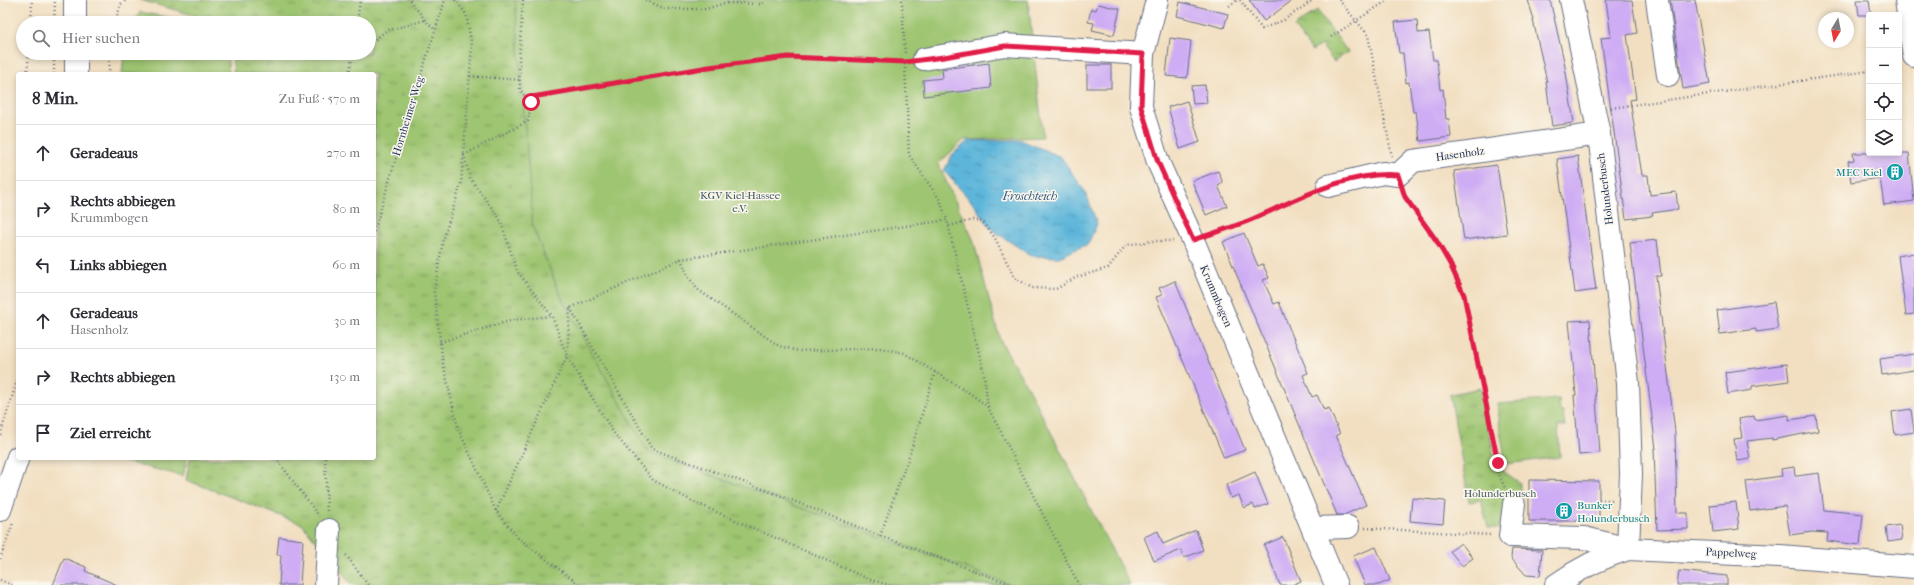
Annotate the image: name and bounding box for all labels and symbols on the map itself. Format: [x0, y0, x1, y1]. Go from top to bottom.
north arrow [1818, 12, 1854, 48]
street label: Hornheimer Weg [390, 74, 426, 158]
route start [522, 93, 540, 111]
street label: Hasenholz [1435, 144, 1485, 164]
street label: Holunderbusch [1594, 151, 1616, 226]
building icon: MEC Kiel [1885, 162, 1905, 182]
place label: MEC Kiel [1836, 166, 1882, 179]
park label: KGV Kiel-Hassee e.V. [700, 189, 781, 215]
water label: Froschteich [1002, 189, 1057, 203]
street label: Krummbogen [1197, 263, 1235, 330]
route end [1489, 454, 1507, 472]
park label: Holunderbusch [1464, 487, 1537, 500]
place label: Bunker Holunderbusch [1577, 499, 1650, 525]
building icon: Bunker Holunderbusch [1554, 501, 1574, 521]
street label: Pappelweg [1705, 545, 1757, 561]

